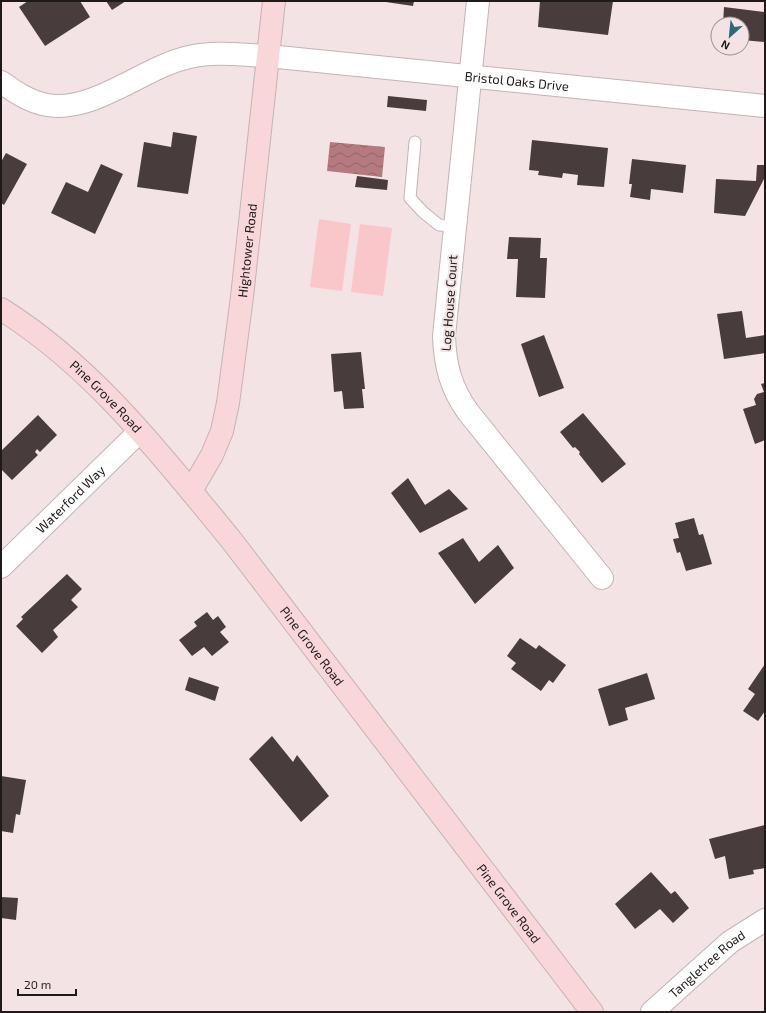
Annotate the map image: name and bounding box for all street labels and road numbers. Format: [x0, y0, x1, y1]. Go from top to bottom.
street label: Bristol Oaks Drive [464, 68, 570, 94]
street label: Hightower Road [234, 203, 260, 298]
street label: Log House Court [438, 254, 460, 352]
street label: Pine Grove Road [67, 357, 145, 436]
street label: Waterford Way [33, 462, 108, 536]
street label: Pine Grove Road [277, 603, 348, 689]
street label: Pine Grove Road [474, 861, 544, 946]
street label: Tangletree Road [665, 927, 748, 1001]

